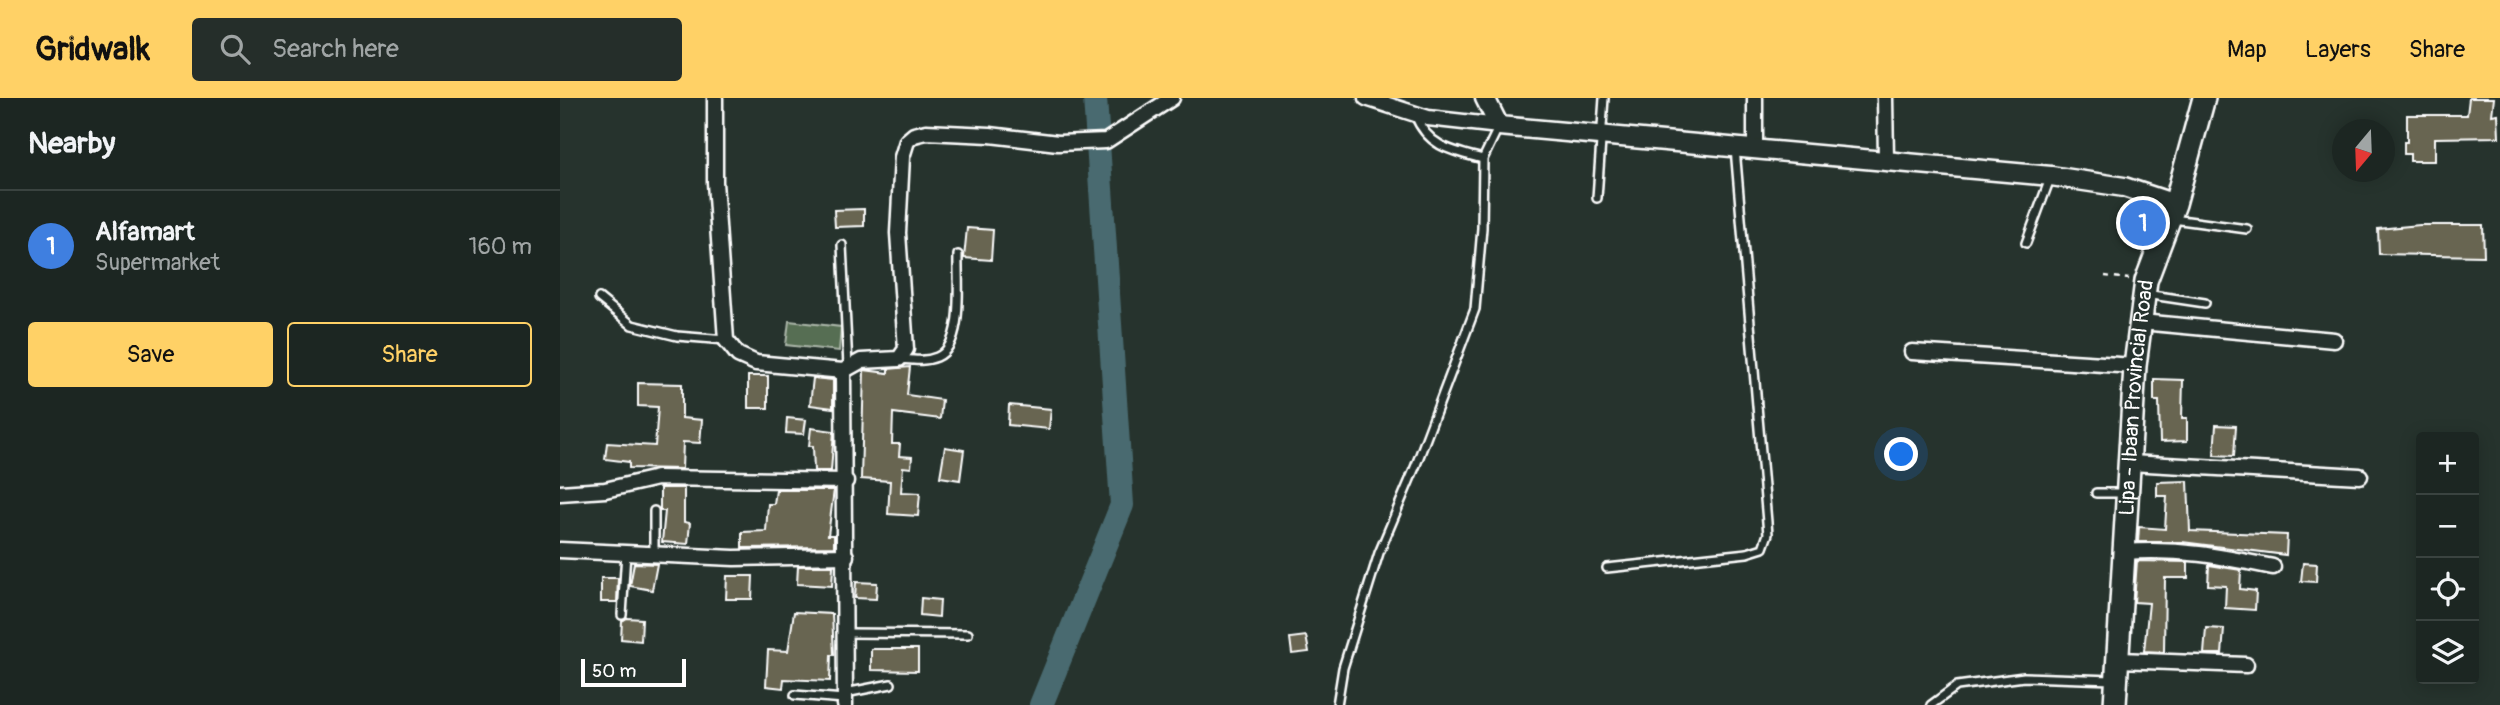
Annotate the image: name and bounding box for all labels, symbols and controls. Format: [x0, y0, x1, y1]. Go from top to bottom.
search box [192, 18, 682, 81]
text: Gridwalk [35, 29, 150, 70]
icon: search [216, 30, 254, 68]
text: Search here [272, 33, 399, 65]
text: Map [2227, 35, 2267, 64]
text: Layers [2305, 35, 2371, 64]
text: Share [2409, 35, 2465, 64]
north arrow [2332, 119, 2395, 182]
text: Nearby [28, 125, 115, 162]
pin: 1 [2120, 197, 2166, 249]
text: Alfamart [95, 216, 195, 248]
text: 1 [47, 232, 56, 261]
text: 160 m [468, 232, 532, 261]
text: Supermarket [95, 248, 220, 277]
street label: Lipa - Ibaan Provincial Road [2113, 278, 2160, 516]
button: Save [28, 322, 273, 387]
button: Share [287, 322, 532, 387]
map controls [2416, 432, 2479, 684]
button: + [2416, 432, 2479, 495]
your location [1884, 437, 1918, 471]
button: − [2416, 495, 2479, 558]
button: locate [2416, 558, 2479, 621]
button: layers [2416, 621, 2479, 684]
scale bar [581, 656, 686, 688]
text: 50 m [592, 659, 636, 683]

